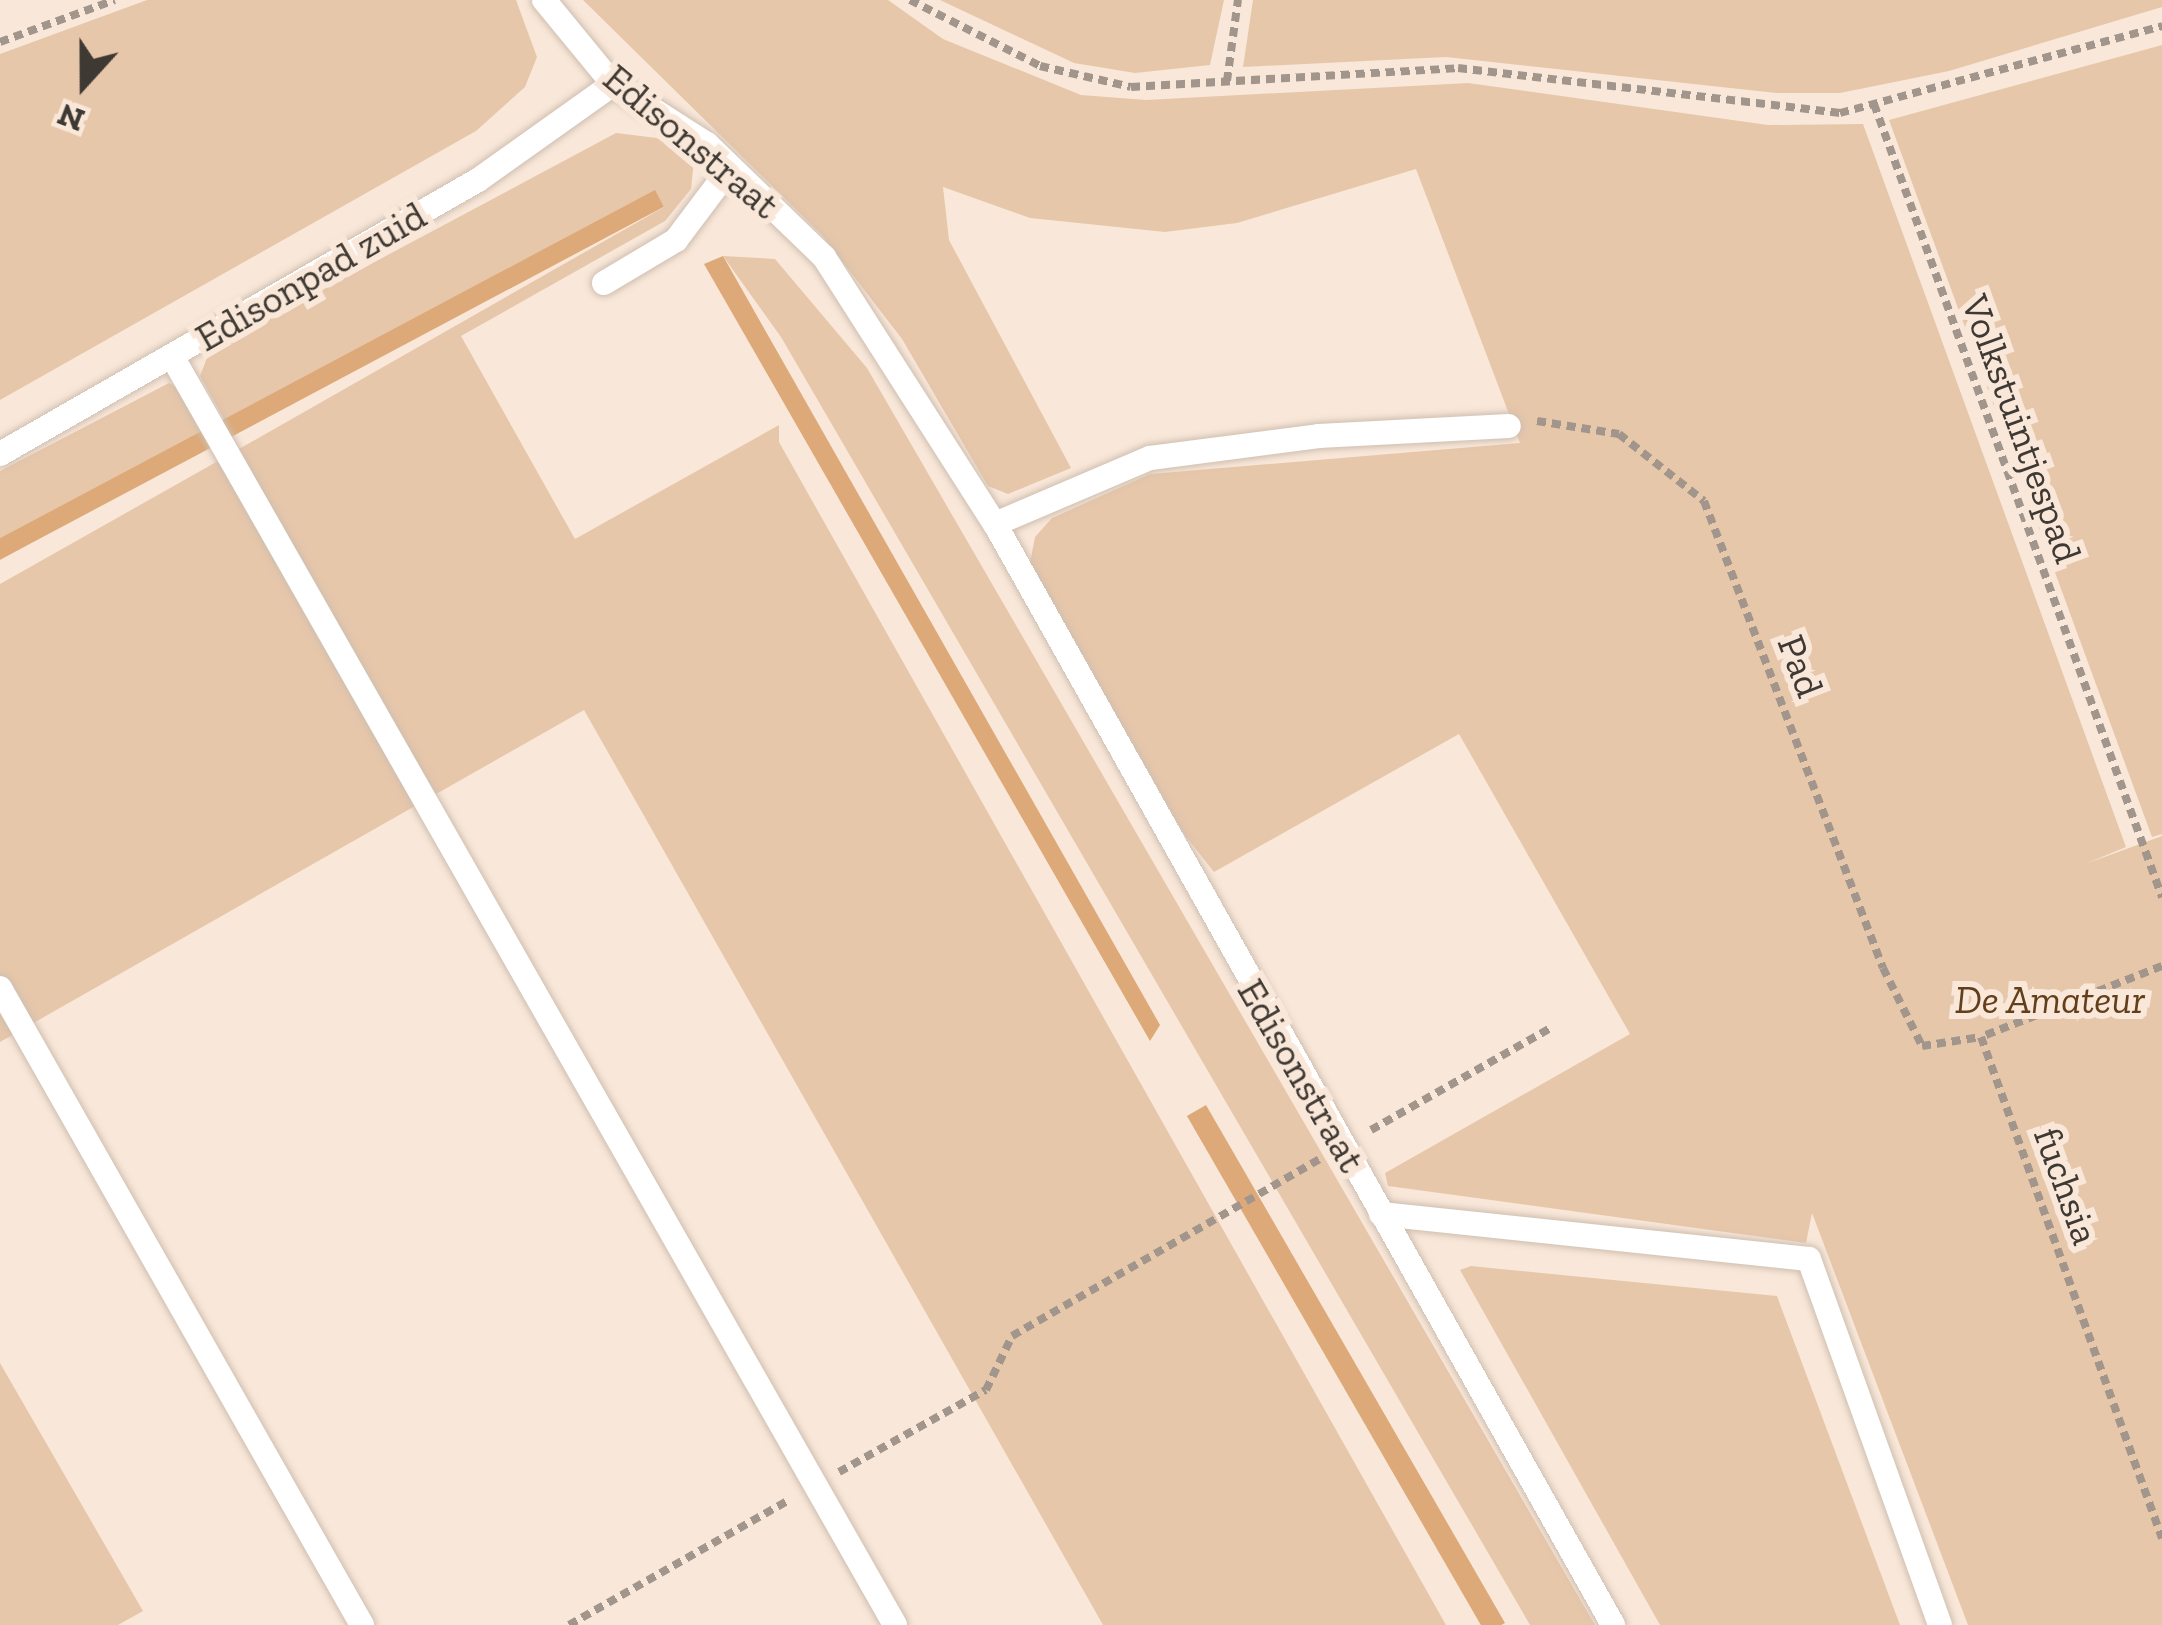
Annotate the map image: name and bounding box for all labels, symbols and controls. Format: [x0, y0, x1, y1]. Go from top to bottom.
north arrow [24, 24, 144, 144]
street label: Edisonstraat [594, 55, 788, 229]
text: N [52, 95, 90, 141]
street label: Edisonpad zuid [188, 192, 434, 362]
street label: Volkstuintjespad [1951, 289, 2091, 569]
street label: Pad [1767, 628, 1833, 704]
street label: Edisonstraat [1227, 971, 1375, 1181]
park label: De Amateur [1954, 977, 2146, 1023]
street label: fuchsia [2023, 1121, 2109, 1251]

